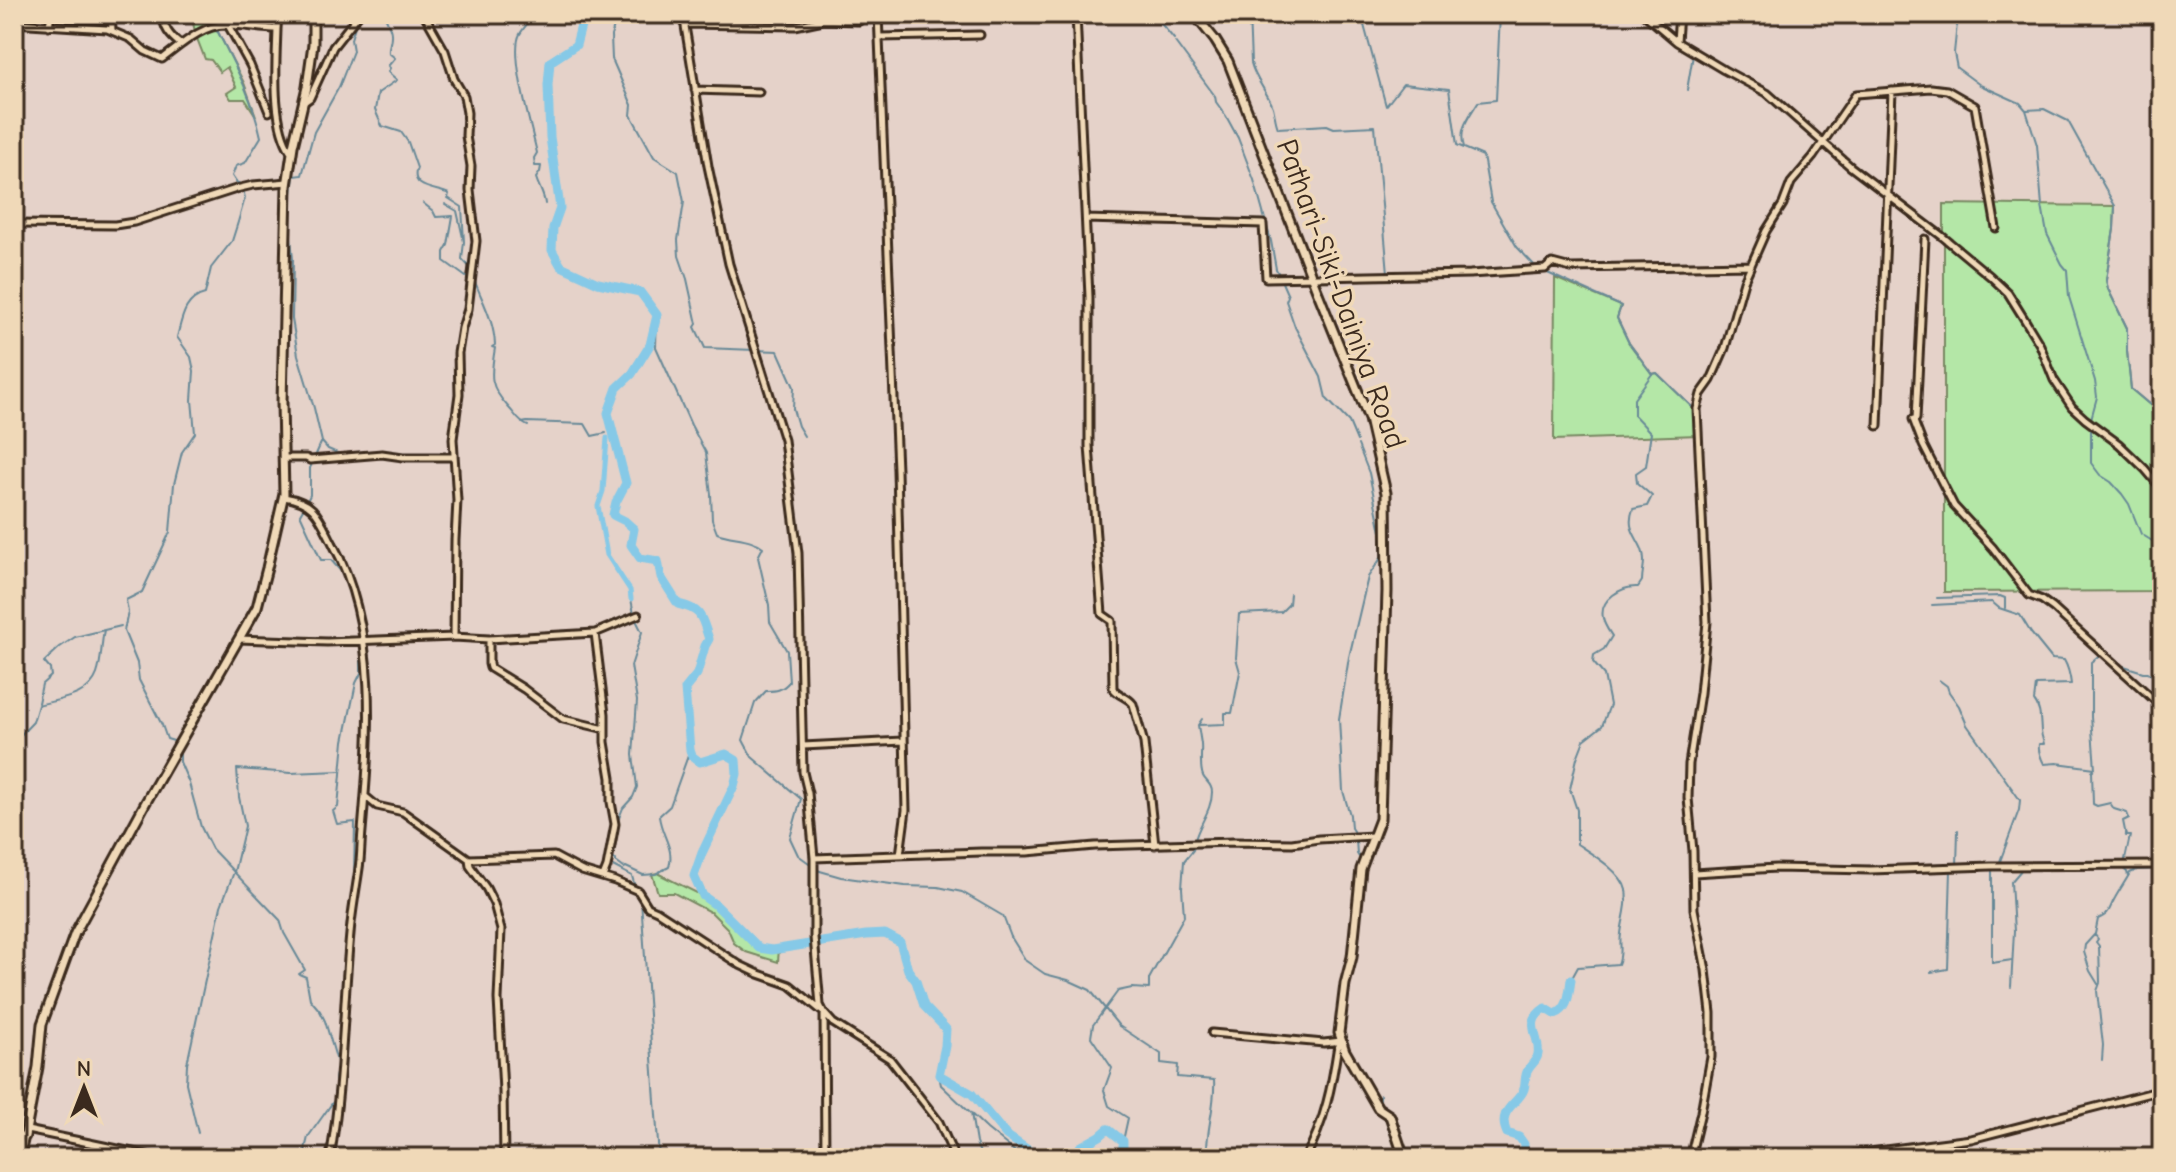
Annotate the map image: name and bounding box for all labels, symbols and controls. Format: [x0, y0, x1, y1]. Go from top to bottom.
street label: Pathari-Siki-Dainiya Road [1269, 135, 1413, 453]
north arrow [44, 1048, 124, 1128]
text: N [77, 1056, 91, 1082]

